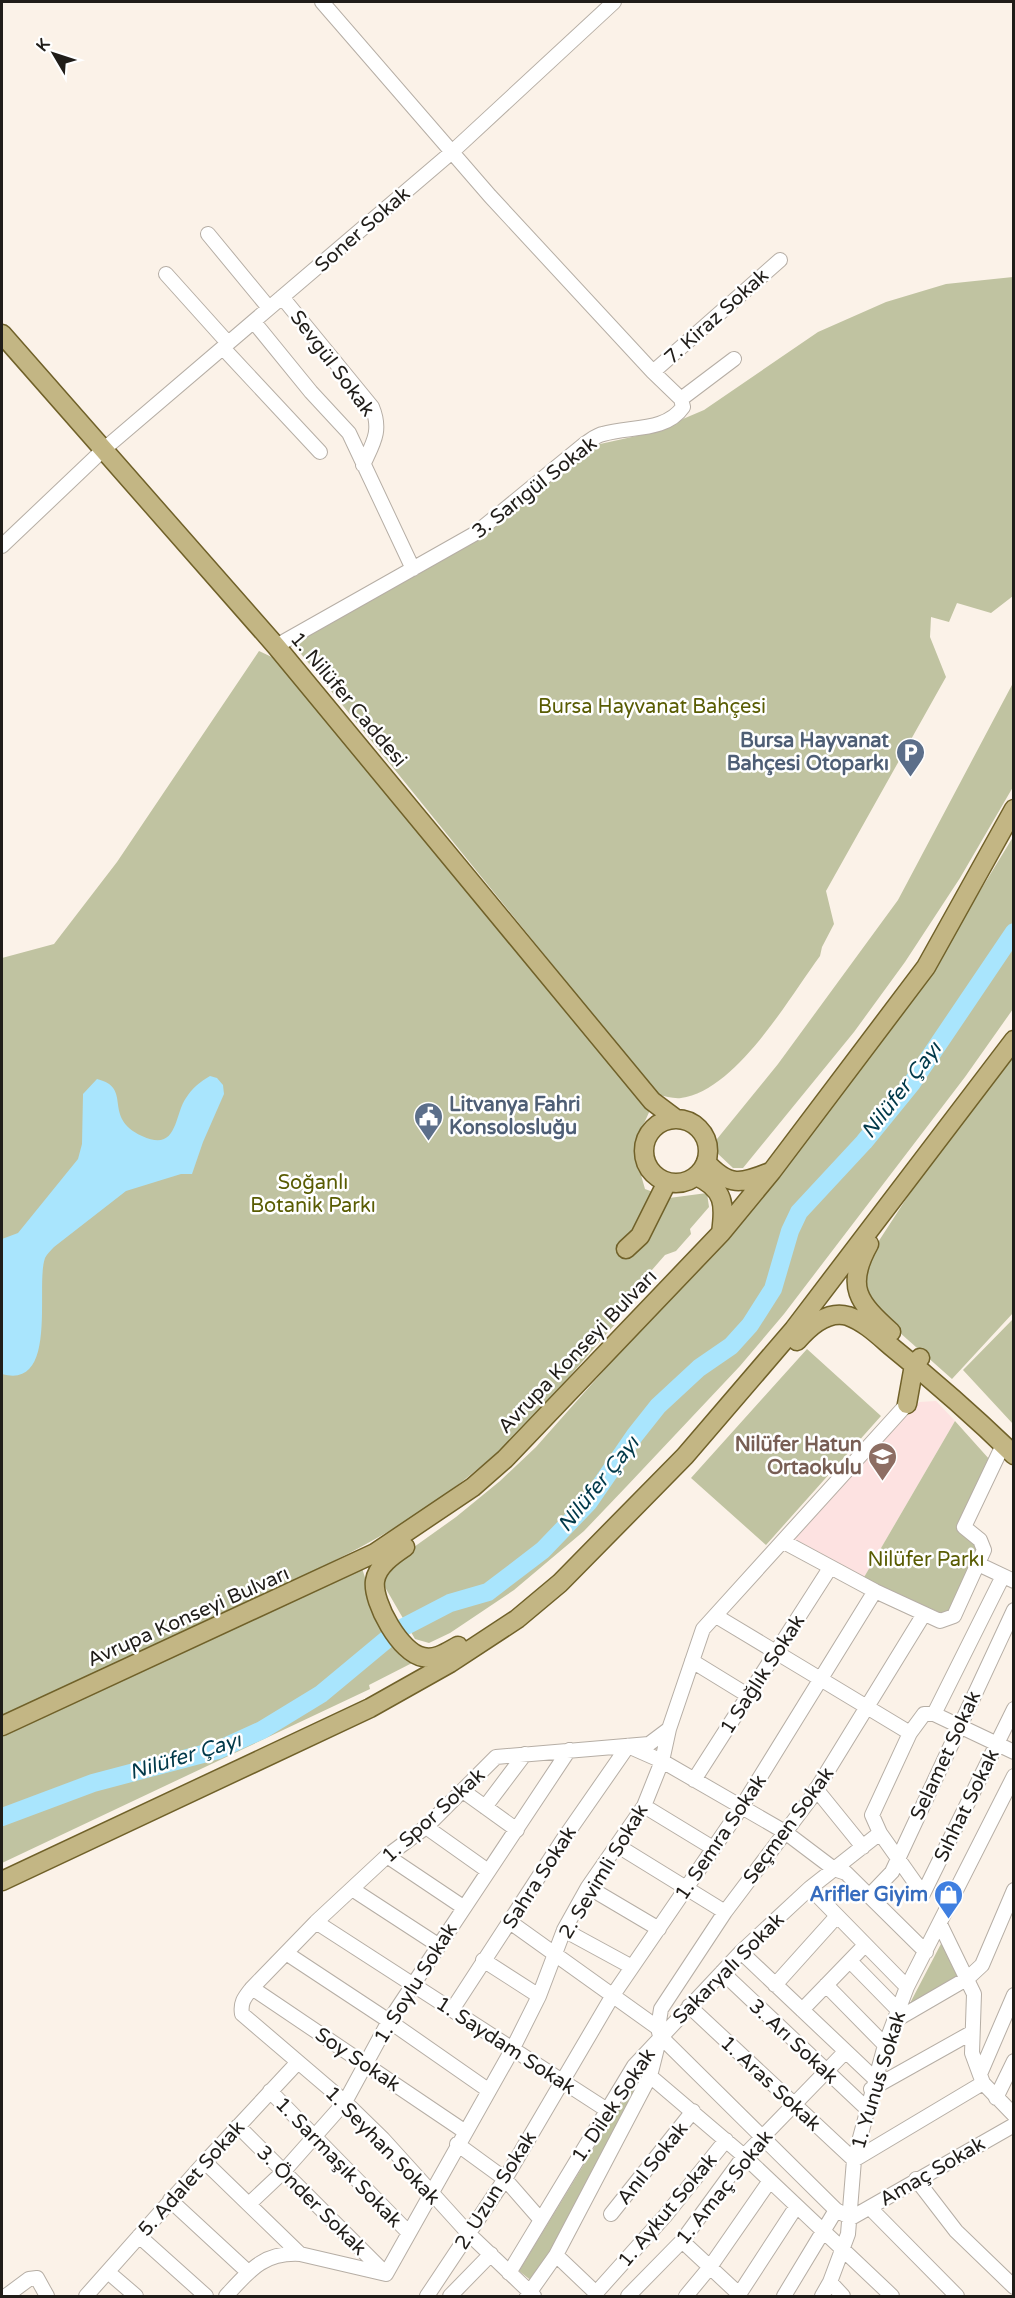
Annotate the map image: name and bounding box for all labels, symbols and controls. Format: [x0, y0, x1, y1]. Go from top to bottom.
north arrow [24, 24, 84, 84]
text: K [32, 35, 54, 56]
street label: Soner Sokak [310, 182, 415, 278]
street label: 7. Kiraz Sokak [660, 264, 774, 370]
street label: Sevgül Sokak [285, 306, 380, 421]
street label: 3. Sarıgül Sokak [468, 432, 602, 544]
street label: 1. Nilüfer Caddesi [285, 627, 412, 772]
park label: Bursa Hayvanat Bahçesi [538, 695, 766, 719]
place label: Bursa Hayvanat Bahçesi Otoparkı [727, 729, 889, 776]
parking icon: Bursa Hayvanat Bahçesi Otoparkı [894, 736, 926, 778]
water label: Nilüfer Çayı [856, 1036, 948, 1143]
place label: Litvanya Fahri Konsolosluğu [449, 1093, 581, 1140]
public building icon: Litvanya Fahri Konsolosluğu [412, 1100, 444, 1142]
park label: Soğanlı Botanik Parkı [250, 1171, 376, 1218]
street label: Avrupa Konseyi Bulvarı [493, 1265, 662, 1439]
water label: Nilüfer Çayı [552, 1430, 646, 1537]
place label: Nilüfer Hatun Ortaokulu [735, 1433, 862, 1480]
school or university icon: Nilüfer Hatun Ortaokulu [867, 1440, 899, 1482]
park label: Nilüfer Parkı [868, 1548, 984, 1572]
street label: Avrupa Konseyi Bulvarı [84, 1562, 293, 1672]
street label: 1 Sağlık Sokak [715, 1610, 810, 1739]
street label: Selamet Sokak [906, 1687, 986, 1824]
water label: Nilüfer Çayı [126, 1727, 246, 1785]
street label: Sıhhat Sokak [929, 1745, 1005, 1866]
street label: Seçmen Sokak [738, 1762, 839, 1889]
street label: 1. Spor Sokak [377, 1763, 490, 1868]
street label: 1. Semra Sokak [670, 1770, 772, 1905]
street label: 2. Sevimli Sokak [554, 1800, 654, 1943]
street label: Sahra Sokak [498, 1822, 582, 1933]
shop icon: Arifler Giyim [933, 1878, 965, 1920]
place label: Arifler Giyim [809, 1883, 928, 1907]
street label: Sakaryalı Sokak [668, 1908, 789, 2029]
street label: 1. Soylu Sokak [369, 1919, 463, 2048]
street label: 1. Saydam Sokak [431, 1992, 580, 2100]
street label: 3. Arı Sokak [744, 1994, 843, 2089]
street label: 1. Yunus Sokak [847, 2008, 911, 2152]
street label: Soy Sokak [310, 2023, 405, 2097]
street label: 1. Aras Sokak [715, 2031, 826, 2136]
street label: 1. Dilek Sokak [567, 2044, 661, 2167]
street label: 1. Seyhan Sokak [320, 2081, 445, 2210]
street label: 1. Sarmaşık Sokak [270, 2093, 407, 2233]
street label: 5. Adalet Sokak [133, 2116, 250, 2242]
street label: Anıl Sokak [612, 2117, 693, 2210]
street label: 1. Amaç Sokak [671, 2125, 778, 2250]
street label: 2. Uzun Sokak [450, 2127, 542, 2254]
street label: Amaç Sokak [876, 2132, 989, 2212]
street label: 3. Önder Sokak [251, 2140, 372, 2261]
street label: 1. Aykut Sokak [613, 2149, 722, 2272]

